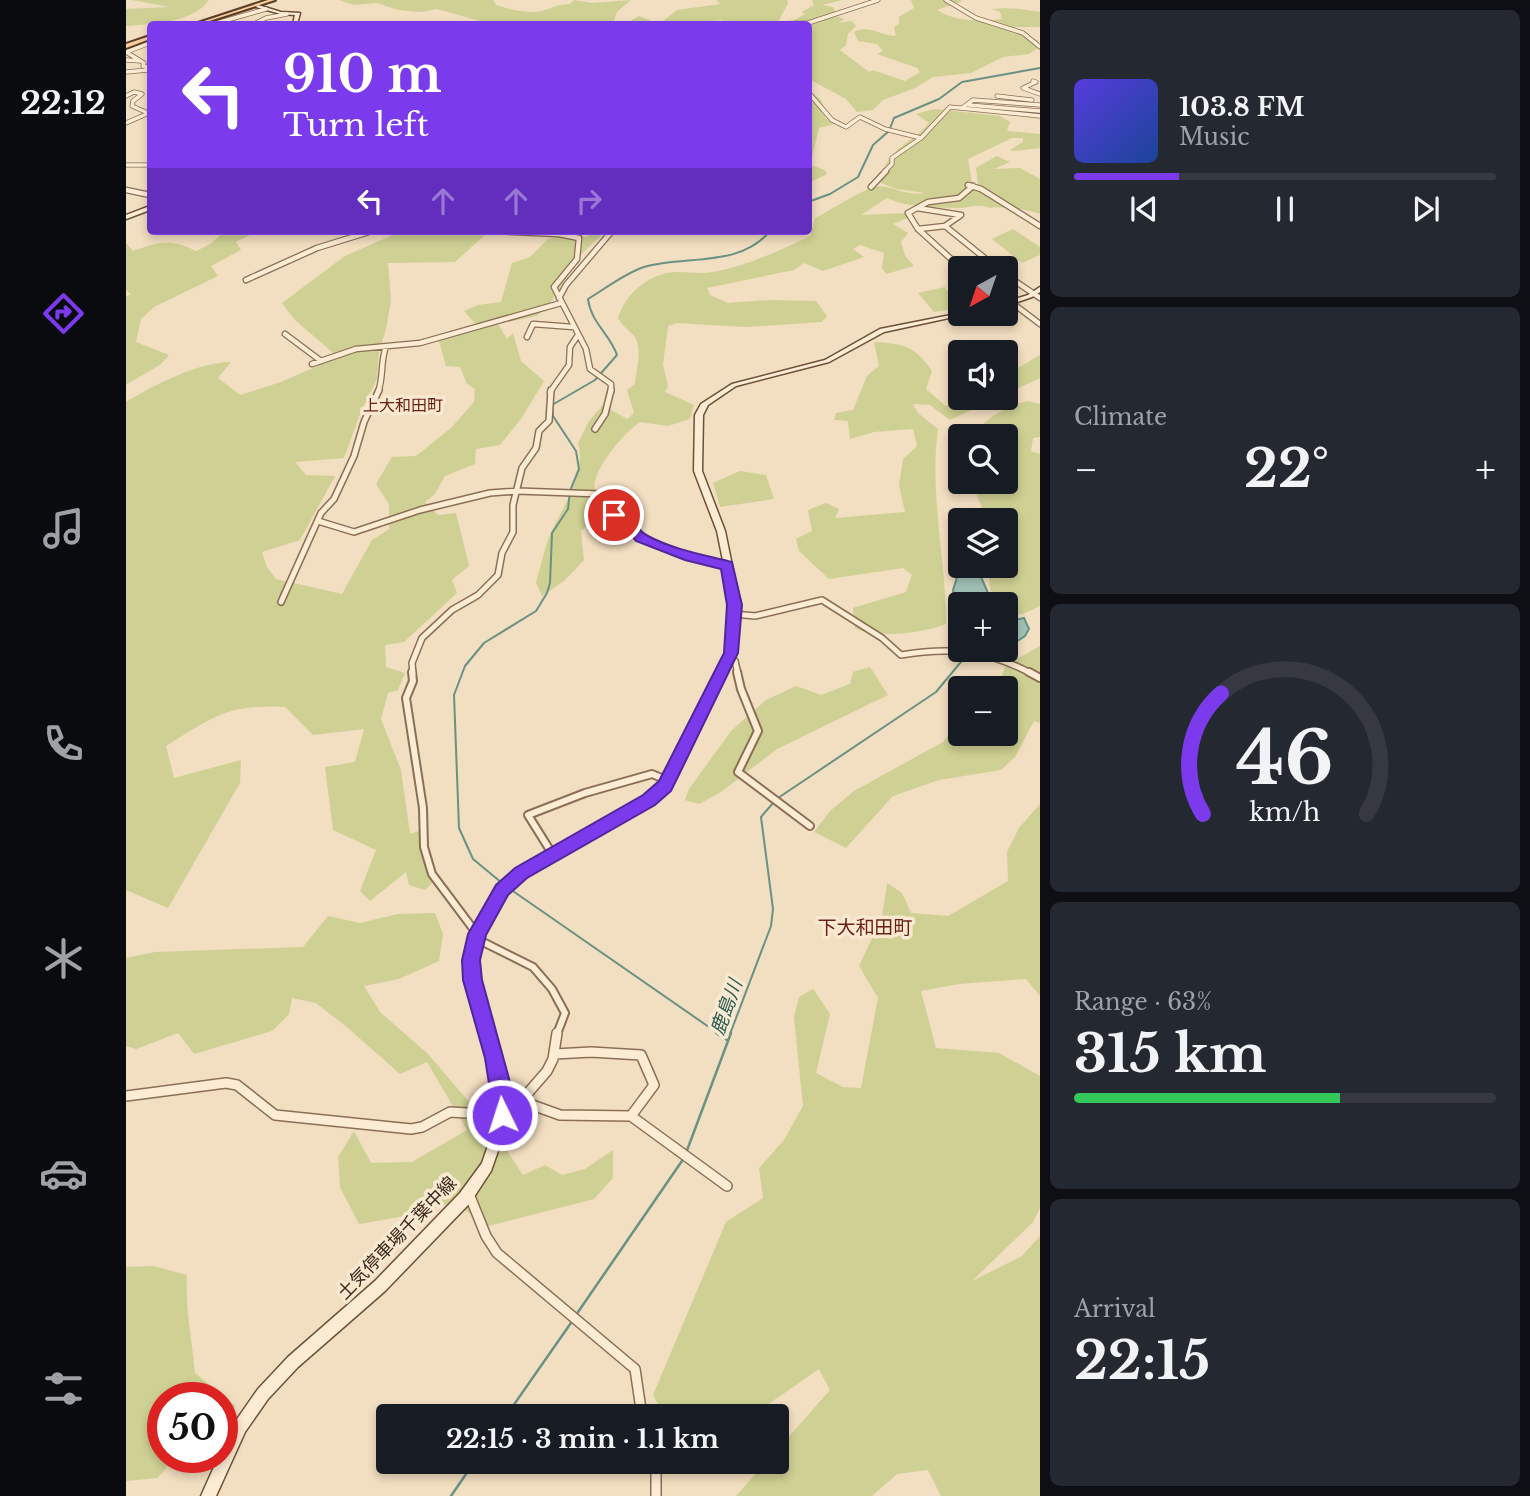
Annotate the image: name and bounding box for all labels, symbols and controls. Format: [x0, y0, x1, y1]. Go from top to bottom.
text: 910 m [283, 44, 442, 105]
icon: left [168, 49, 259, 140]
text: 22:12 [20, 83, 106, 123]
text: 103.8 FM [1179, 91, 1304, 123]
text: Turn left [283, 105, 429, 145]
text: Music [1179, 123, 1250, 151]
icon: left [351, 182, 389, 220]
icon: ahead [424, 182, 462, 220]
icon: ahead [497, 182, 535, 220]
icon: right [570, 182, 608, 220]
icon: previous [1125, 190, 1163, 228]
icon: pause [1266, 190, 1304, 228]
icon: next [1407, 190, 1445, 228]
north arrow [948, 256, 1018, 326]
map controls [948, 256, 1018, 746]
icon: directions [39, 289, 88, 338]
button: sound [948, 340, 1018, 410]
district label: 上大和田町 [363, 395, 443, 415]
text: Climate [1074, 403, 1167, 431]
button: search [948, 424, 1018, 494]
text: 22° [1244, 437, 1329, 501]
text: − [1074, 446, 1098, 493]
text: + [1475, 446, 1496, 493]
pin [584, 485, 644, 545]
icon: arrive [595, 496, 633, 534]
icon: music [39, 504, 88, 553]
button: layers [948, 508, 1018, 578]
button: + [948, 592, 1018, 662]
button: − [948, 676, 1018, 746]
text: 46 [1236, 713, 1334, 804]
icon: phone [39, 719, 88, 768]
text: km/h [1250, 797, 1320, 828]
district label: 下大和田町 [817, 916, 913, 939]
icon: climate [39, 934, 88, 983]
water label: 鹿島川 [706, 975, 748, 1038]
text: Range · 63% [1074, 988, 1212, 1016]
text: 315 km [1074, 1022, 1267, 1086]
position arrow [465, 1078, 539, 1152]
icon: car [39, 1149, 88, 1198]
street label: 土気停車場千葉中線 [333, 1172, 461, 1304]
text: Arrival [1074, 1295, 1155, 1323]
text: 22:15 [1074, 1329, 1210, 1393]
icon: filters [39, 1364, 88, 1413]
speed limit sign: 50 [147, 1382, 238, 1473]
text: 22:15 · 3 min · 1.1 km [446, 1423, 719, 1455]

